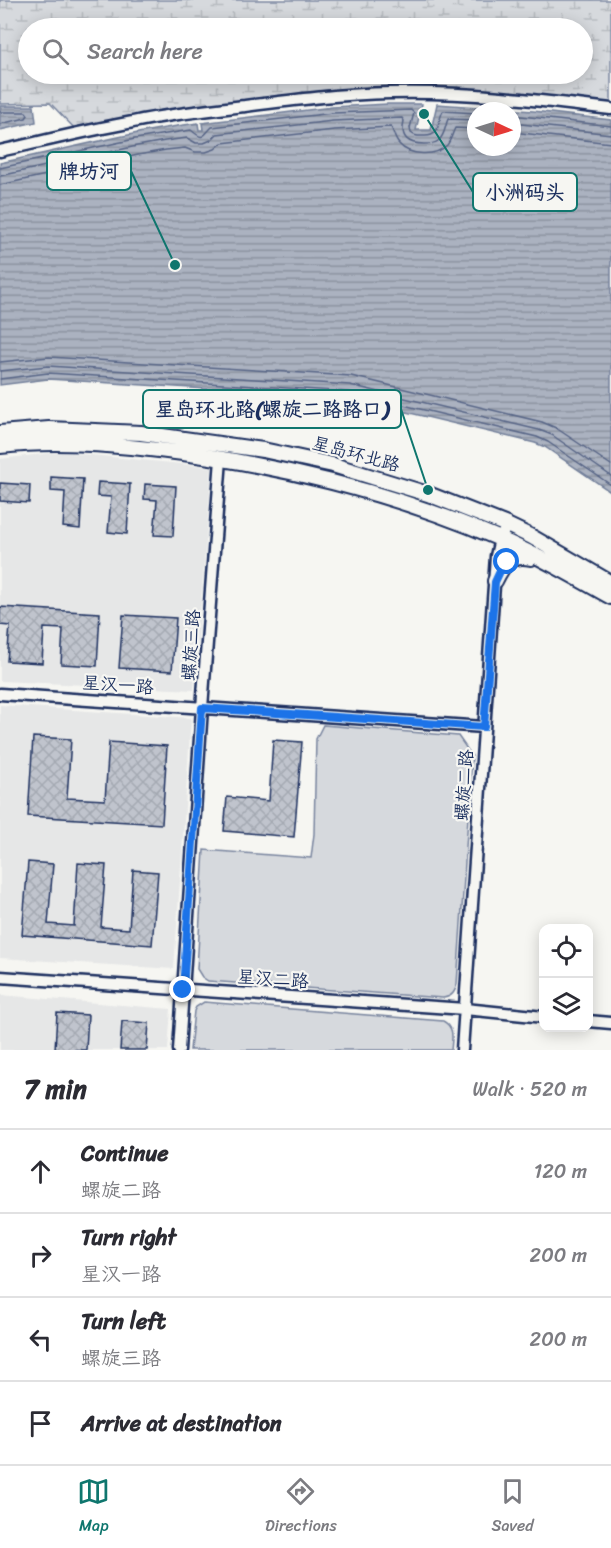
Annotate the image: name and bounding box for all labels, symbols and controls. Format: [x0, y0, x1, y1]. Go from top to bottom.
search box [18, 18, 593, 84]
text: Search here [87, 32, 203, 71]
icon: search [39, 35, 72, 68]
north arrow [467, 102, 521, 156]
callout: 牌坊河 [47, 152, 131, 190]
text: 牌坊河 [59, 154, 119, 189]
callout: 小洲码头 [473, 173, 577, 211]
text: 小洲码头 [485, 175, 565, 210]
callout: 星岛环北路(螺旋二路路口) [143, 390, 401, 428]
text: 星岛环北路(螺旋二路路口) [155, 392, 391, 427]
street label: 星岛环北路 [308, 427, 404, 481]
route start [493, 548, 519, 574]
street label: 螺旋三路 [173, 608, 209, 682]
street label: 星汉一路 [81, 667, 155, 703]
street label: 螺旋二路 [446, 748, 482, 822]
map controls [539, 924, 593, 1032]
button: locate [539, 924, 593, 978]
street label: 星汉二路 [236, 961, 310, 997]
route end [169, 976, 195, 1002]
button: layers [539, 978, 593, 1032]
text: 7 min [24, 1066, 87, 1112]
text: Walk · 520 m [473, 1072, 587, 1107]
text: Continue [81, 1134, 169, 1173]
text: 120 m [534, 1154, 587, 1189]
icon: ahead [24, 1155, 57, 1188]
text: 螺旋二路 [81, 1173, 161, 1208]
text: Turn right [81, 1218, 176, 1257]
text: 200 m [530, 1238, 587, 1273]
icon: right [24, 1239, 57, 1272]
text: 星汉一路 [81, 1257, 161, 1292]
text: Turn left [81, 1302, 166, 1341]
text: 200 m [530, 1322, 587, 1357]
icon: left [24, 1323, 57, 1356]
text: 螺旋三路 [81, 1341, 161, 1376]
text: Arrive at destination [81, 1404, 282, 1443]
icon: arrive [24, 1407, 57, 1440]
tab: Map [77, 1475, 110, 1540]
tab: Directions [265, 1475, 337, 1540]
tab: Saved [491, 1475, 534, 1540]

